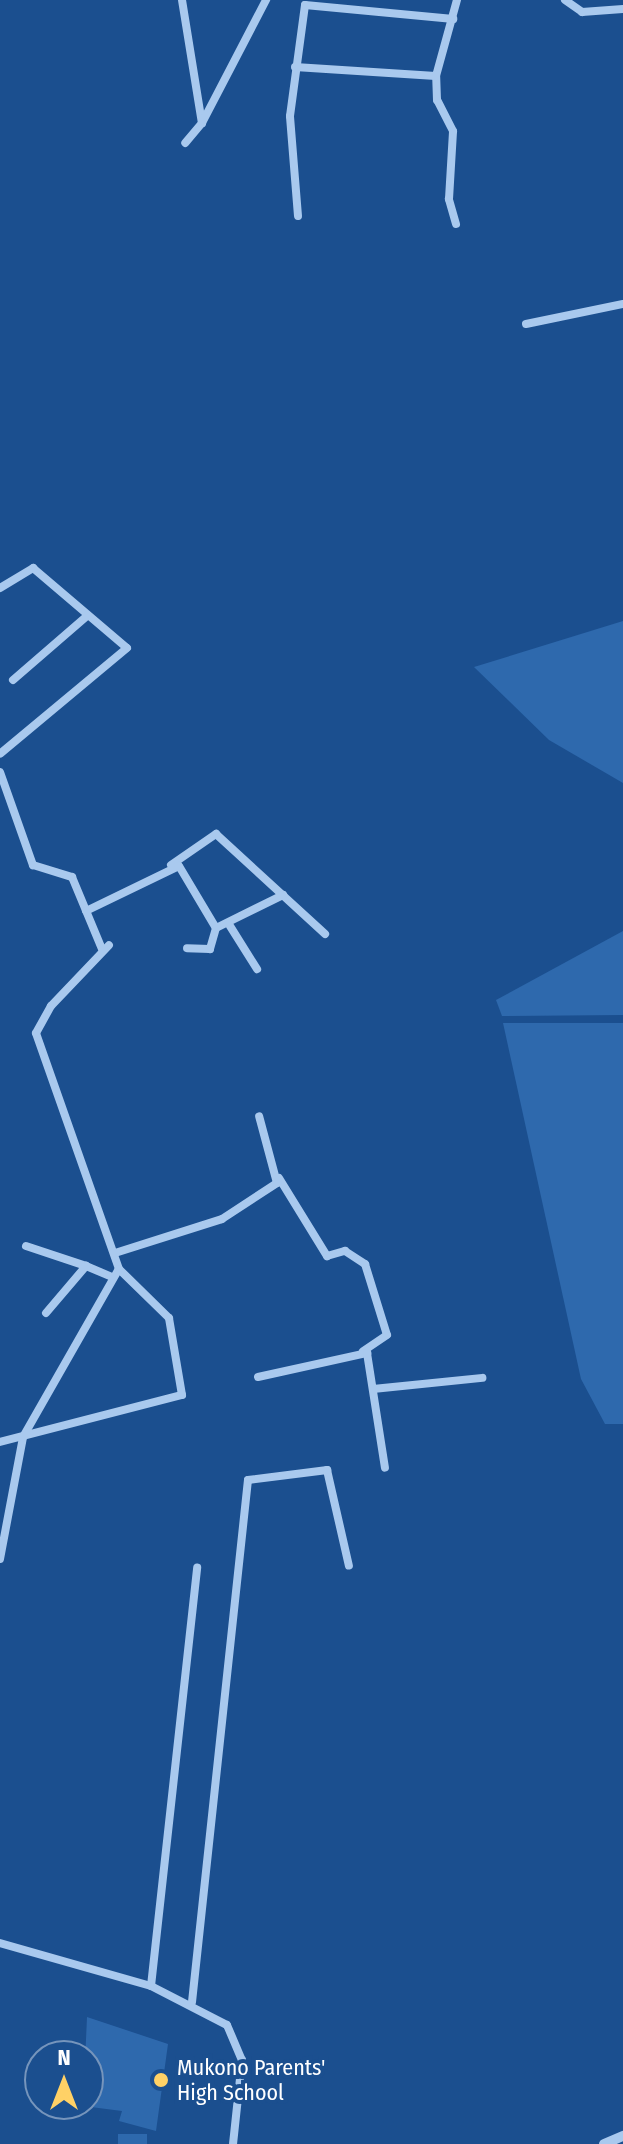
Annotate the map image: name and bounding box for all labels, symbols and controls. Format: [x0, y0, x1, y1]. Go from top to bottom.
north arrow [24, 2040, 104, 2120]
text: N [57, 2044, 71, 2071]
place label: Mukono Parents' High School [177, 2054, 325, 2106]
marker: Mukono Parents' High School [152, 2071, 170, 2089]

